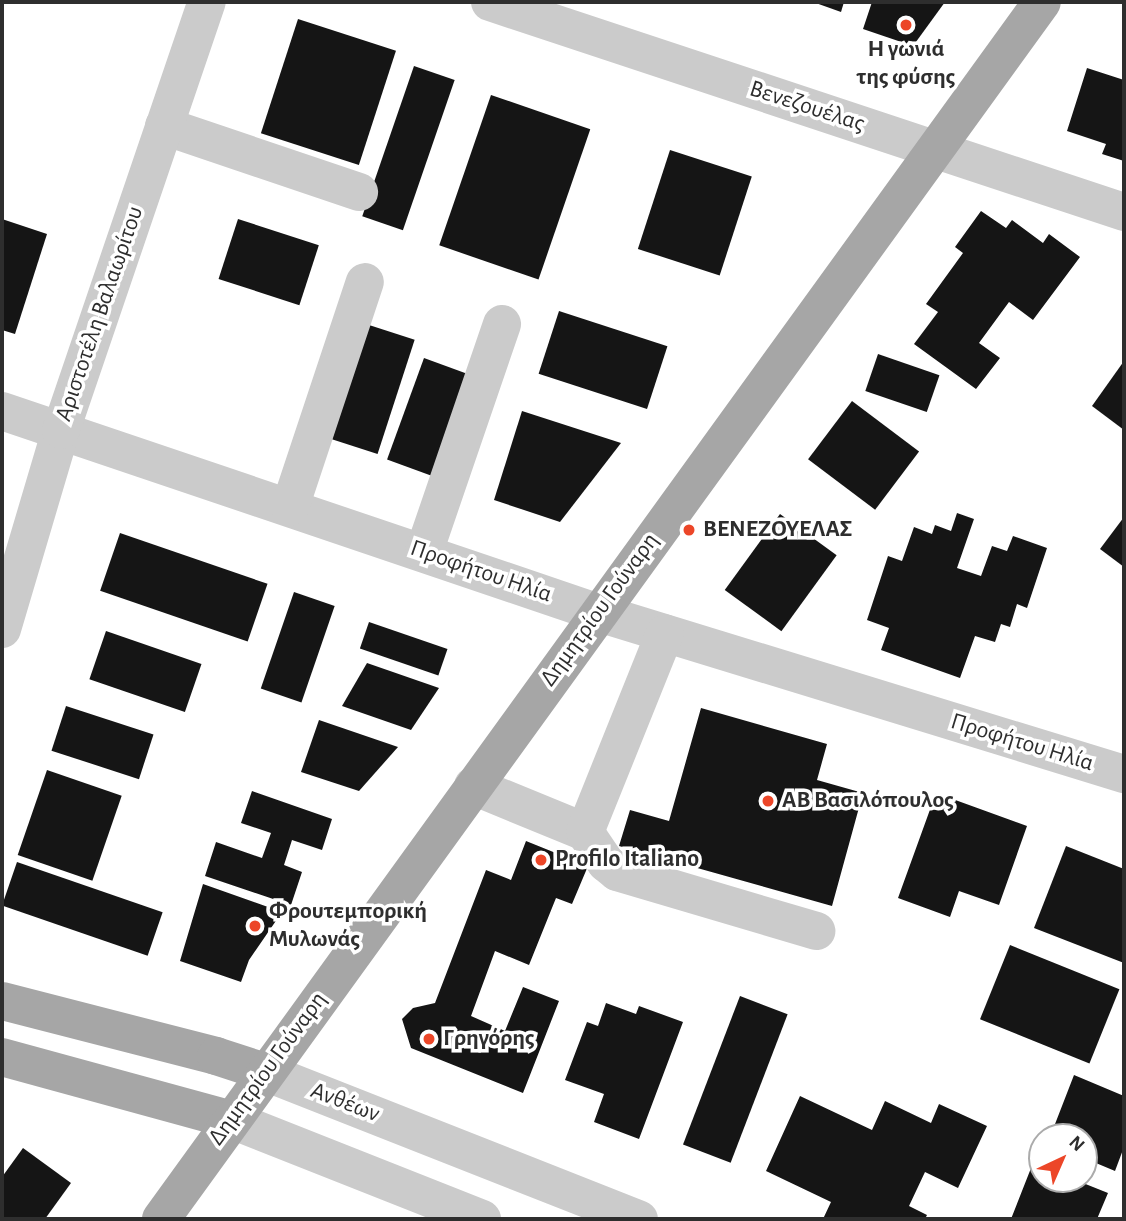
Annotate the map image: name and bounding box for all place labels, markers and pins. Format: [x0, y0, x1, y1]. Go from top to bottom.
marker: Η γωνιά της φύσης [898, 17, 914, 33]
place label: Η γωνιά της φύσης [857, 36, 955, 92]
place label: ΒΕΝΕΖΟΥΕΛΑΣ [703, 516, 852, 544]
marker: ΒΕΝΕΖΟΥΕΛΑΣ [681, 522, 697, 538]
place label: ΑΒ Βασιλόπουλος [782, 787, 954, 815]
marker: ΑΒ Βασιλόπουλος [760, 793, 776, 809]
place label: Profilo Italiano [555, 846, 699, 874]
marker: Profilo Italiano [533, 852, 549, 868]
place label: Φρουτεμπορική Μυλωνάς [269, 898, 427, 954]
marker: Φρουτεμπορική Μυλωνάς [247, 918, 263, 934]
place label: Γρηγόρης [443, 1025, 535, 1053]
marker: Γρηγόρης [421, 1031, 437, 1047]

